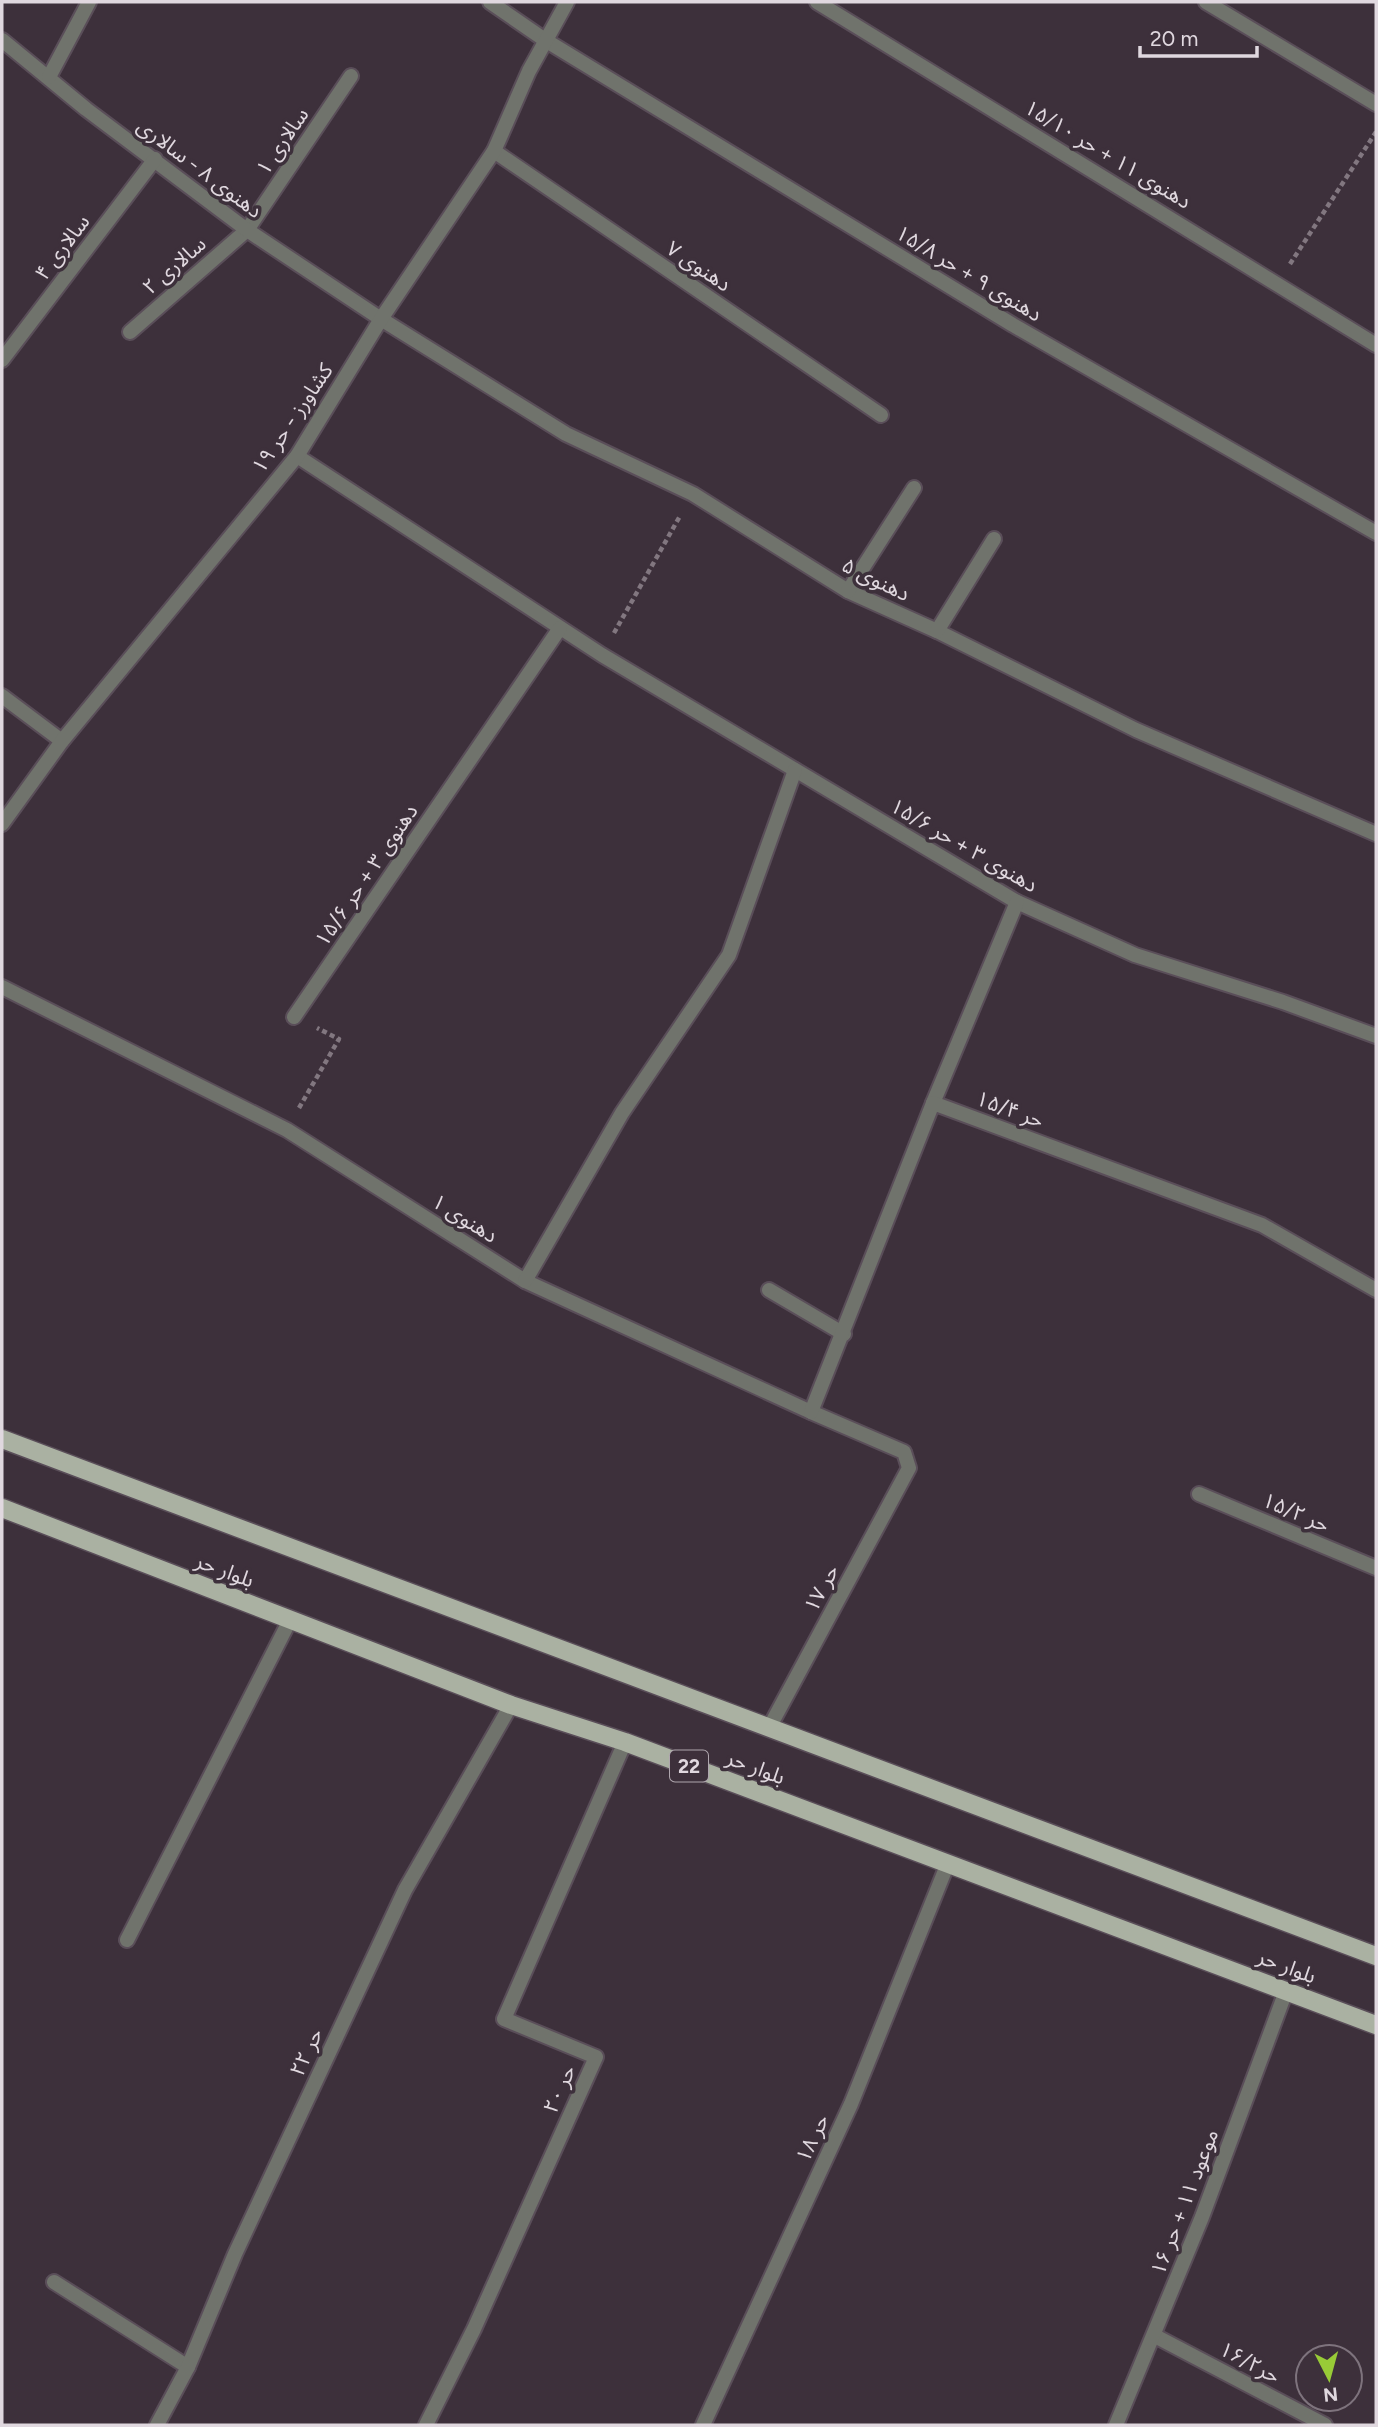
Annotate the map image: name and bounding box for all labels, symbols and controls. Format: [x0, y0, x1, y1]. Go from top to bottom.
scale bar [1140, 14, 1257, 58]
text: 20 m [1150, 26, 1198, 51]
street label: دهنوی ۱۱ + حر ۱۵/۱۰ [1020, 94, 1196, 214]
street label: سالاری ۱ [250, 103, 314, 179]
street label: دهنوی ۸ - سالاری [133, 113, 267, 223]
street label: سالاری ۴ [29, 209, 95, 285]
street label: دهنوی ۹ + حر ۱۵/۸ [891, 220, 1047, 326]
street label: سالاری ۲ [137, 231, 211, 299]
street label: دهنوی ۷ [662, 235, 736, 297]
street label: کشاورز - حر ۱۹ [246, 358, 338, 477]
street label: دهنوی ۵ [838, 552, 914, 606]
street label: دهنوی ۳ + حر ۱۵/۶ [886, 793, 1042, 897]
street label: دهنوی ۳ + حر ۱۵/۶ [309, 799, 423, 951]
street label: حر ۱۵/۴ [973, 1085, 1047, 1133]
street label: دهنوی ۱ [428, 1188, 502, 1248]
street label: حر ۱۵/۲ [1259, 1487, 1333, 1537]
street label: بلوار حر [191, 1547, 258, 1593]
street label: حر ۱۷ [798, 1560, 844, 1616]
street label: بلوار حر [722, 1744, 789, 1790]
road number: 22 [670, 1750, 708, 1782]
street label: بلوار حر [1253, 1943, 1320, 1989]
street label: حر ۲۲ [284, 2024, 328, 2080]
street label: حر ۲۰ [537, 2061, 581, 2117]
street label: حر ۱۸ [790, 2110, 834, 2166]
street label: موعود ۱۱ + حر ۱۶ [1145, 2126, 1223, 2278]
street label: حر۱۶/۲ [1215, 2336, 1285, 2388]
north arrow [1294, 2343, 1364, 2413]
text: N [1322, 2382, 1339, 2407]

